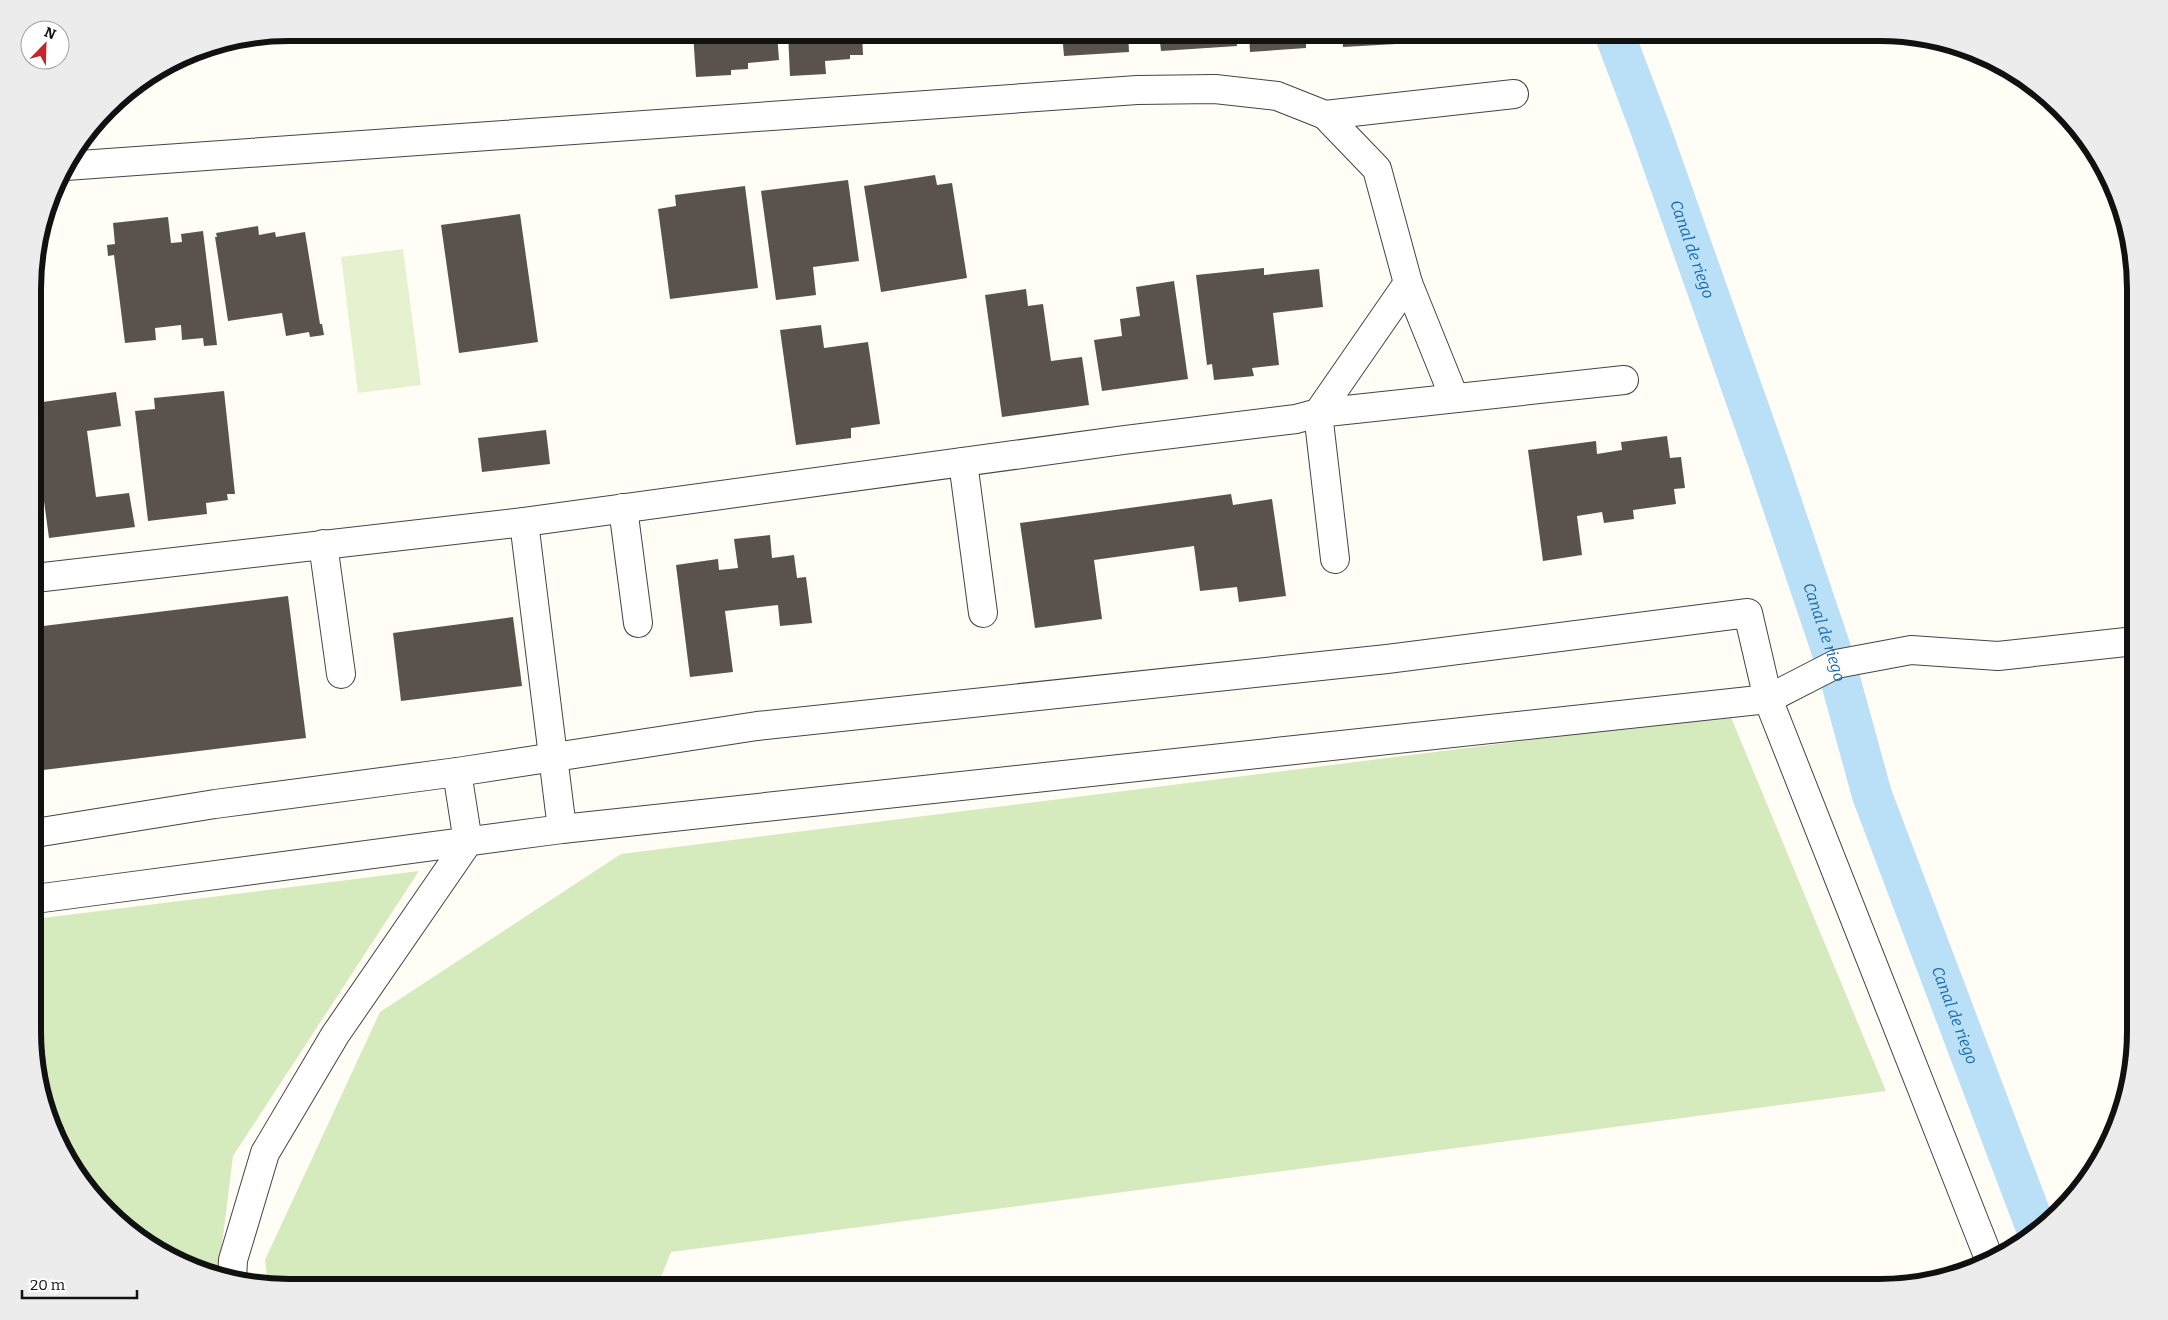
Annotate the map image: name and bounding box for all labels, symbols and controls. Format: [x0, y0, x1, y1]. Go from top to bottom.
north arrow [20, 20, 70, 70]
text: N [42, 24, 58, 44]
water label: Canal de riego [1666, 198, 1718, 301]
water label: Canal de riego [1799, 580, 1849, 684]
water label: Canal de riego [1928, 964, 1982, 1067]
scale bar [22, 1268, 138, 1300]
text: 20 m [30, 1276, 66, 1294]

